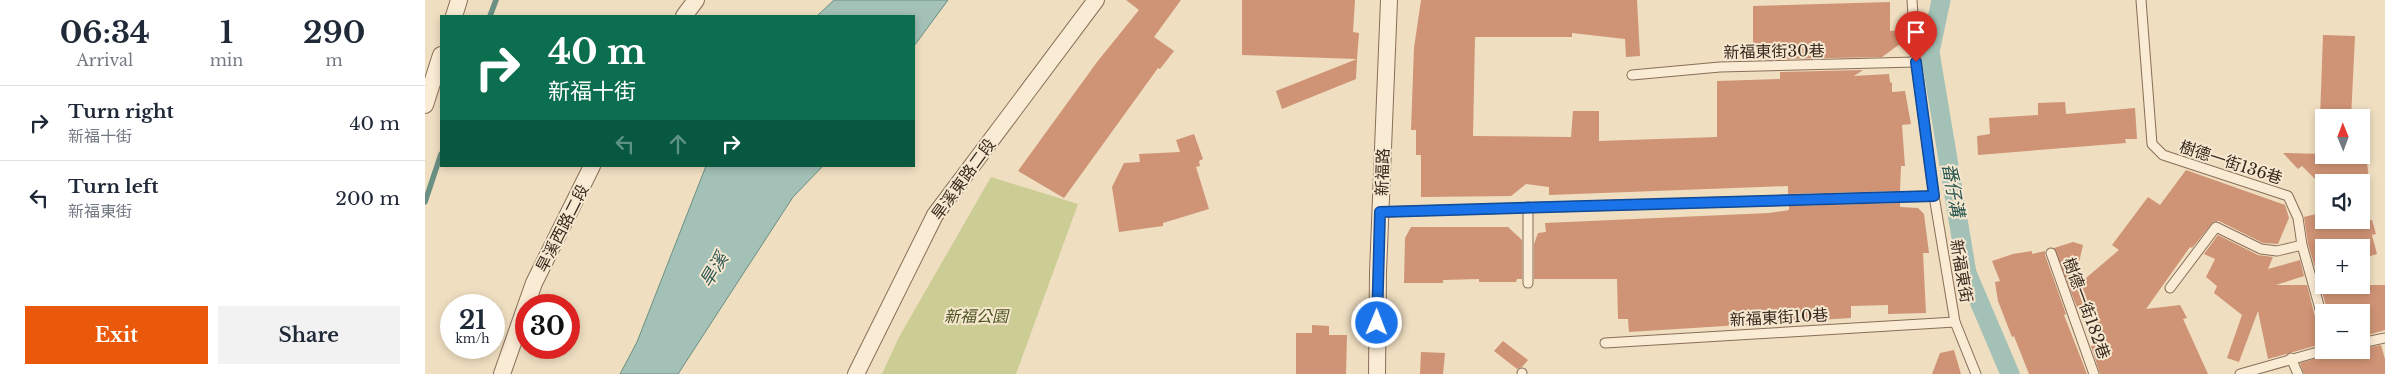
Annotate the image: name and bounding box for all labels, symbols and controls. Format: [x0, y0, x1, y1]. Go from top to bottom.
pin [1895, 11, 1937, 62]
text: 06:34 [60, 14, 150, 51]
text: 1 [220, 14, 233, 51]
text: 290 [303, 14, 365, 51]
icon: arrive [1902, 18, 1930, 46]
text: 40 m [548, 30, 646, 73]
icon: right [465, 35, 530, 100]
street label: 新福東街30巷 [1723, 40, 1825, 62]
text: Arrival [77, 50, 133, 70]
text: min [210, 50, 243, 70]
text: m [326, 50, 343, 70]
text: 新福十街 [548, 78, 636, 105]
text: Turn right [68, 100, 174, 123]
icon: right [25, 109, 53, 137]
north arrow [2315, 109, 2370, 164]
map controls [2315, 109, 2370, 359]
text: 40 m [349, 112, 400, 135]
text: 新福十街 [68, 126, 132, 146]
icon: left [611, 130, 639, 158]
icon: ahead [664, 130, 692, 158]
icon: right [717, 130, 745, 158]
street label: 旱溪東路二段 [927, 134, 999, 224]
street label: 樹德一街136巷 [2177, 136, 2285, 188]
street label: 新福路 [1371, 148, 1393, 196]
water label: 番仔溝 [1937, 162, 1969, 221]
button: sound [2315, 174, 2370, 229]
text: Turn left [68, 175, 159, 198]
street label: 旱溪西路二段 [531, 181, 593, 275]
icon: left [25, 184, 53, 212]
text: 200 m [335, 187, 400, 210]
text: 新福東街 [68, 201, 132, 221]
street label: 新福東街 [1947, 238, 1977, 304]
button: + [2315, 239, 2370, 294]
water label: 旱溪 [695, 246, 734, 291]
street label: 樹德一街182巷 [2059, 254, 2115, 362]
speed limit sign: 30 [515, 294, 580, 359]
position arrow [1350, 296, 1402, 348]
street label: 新福東街10巷 [1729, 304, 1829, 330]
button: − [2315, 304, 2370, 359]
text: 21 [459, 305, 486, 336]
button: Exit [25, 306, 208, 364]
button: Share [218, 306, 400, 364]
park label: 新福公園 [944, 306, 1010, 326]
text: km/h [455, 331, 490, 346]

